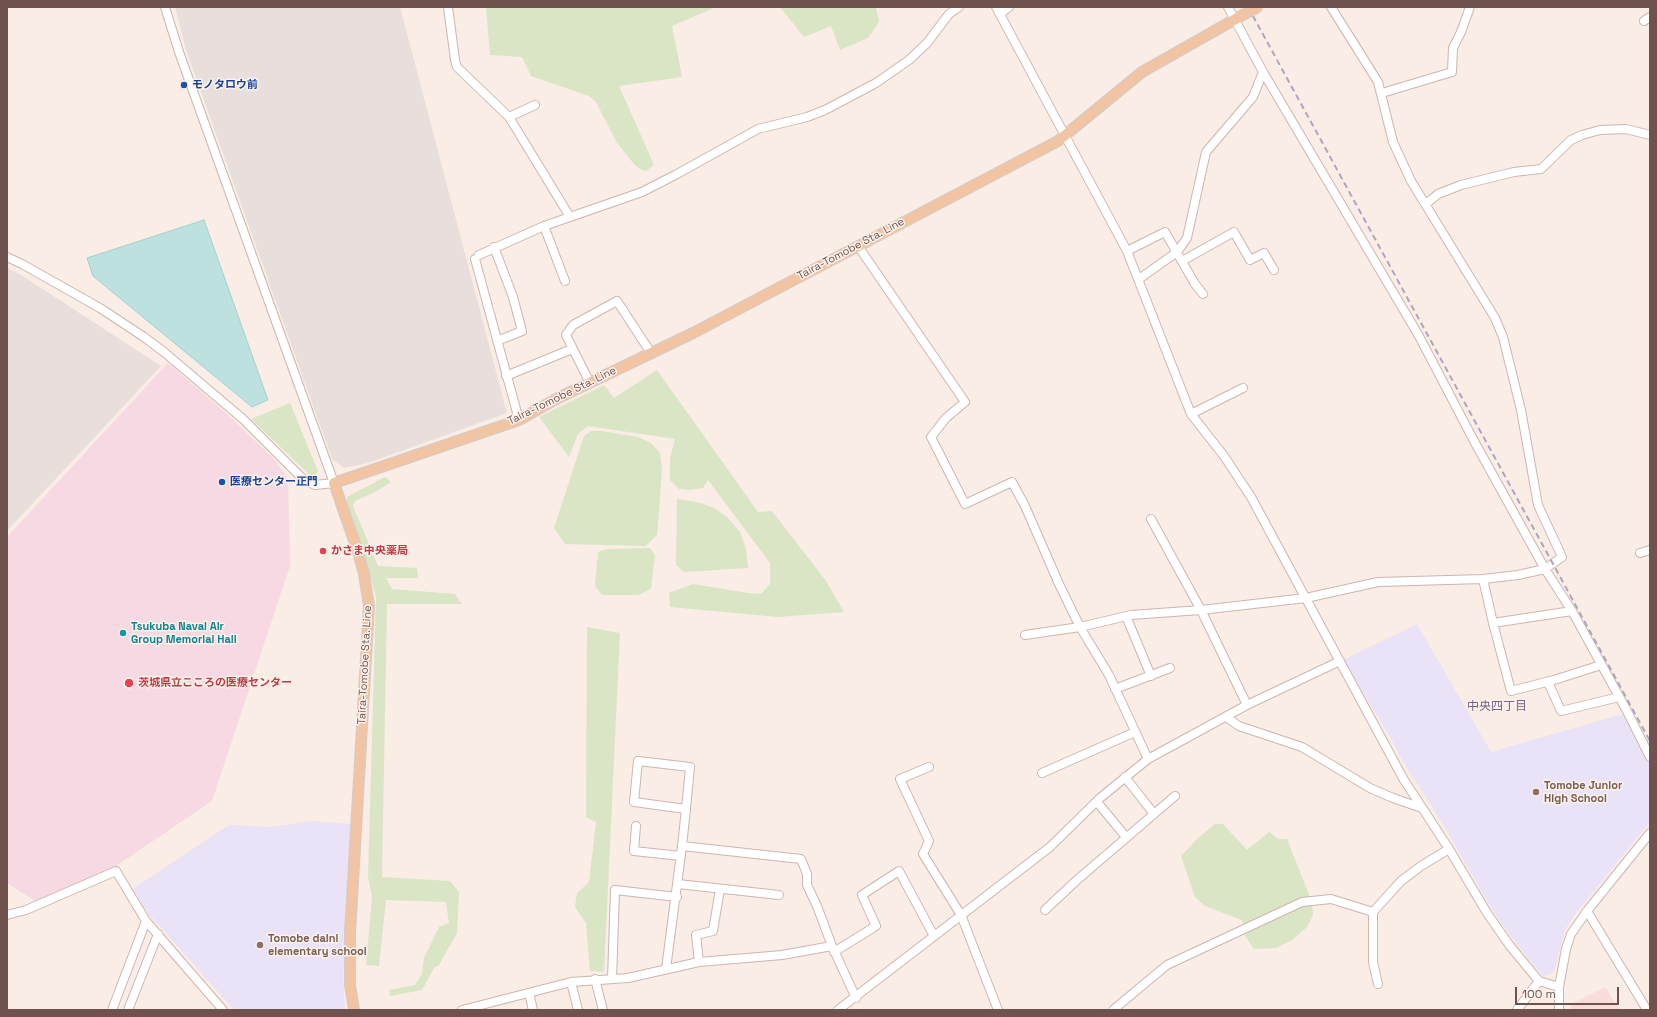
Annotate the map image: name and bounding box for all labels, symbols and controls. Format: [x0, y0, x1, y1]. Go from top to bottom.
place label: モノタロウ前 [192, 78, 258, 92]
marker: モノタロウ前 [179, 80, 189, 90]
street label: Taira-Tomobe Sta. Line [795, 215, 907, 283]
street label: Taira-Tomobe Sta. Line [505, 364, 619, 428]
place label: 医療センター正門 [230, 475, 318, 489]
marker: 医療センター正門 [217, 477, 227, 487]
place label: かさま中央薬局 [331, 544, 408, 558]
marker: かさま中央薬局 [318, 546, 328, 556]
street label: Taira-Tomobe Sta. Line [355, 605, 375, 725]
place label: Tsukuba Naval Air Group Memorial Hall [131, 620, 237, 646]
marker: Tsukuba Naval Air Group Memorial Hall [118, 628, 128, 638]
place label: 茨城県立こころの医療センター [138, 676, 292, 690]
marker: 茨城県立こころの医療センター [123, 677, 135, 689]
district label: 中央四丁目 [1467, 700, 1527, 714]
place label: Tomobe Junior High School [1544, 779, 1622, 805]
marker: Tomobe Junior High School [1531, 787, 1541, 797]
place label: Tomobe daini elementary school [268, 932, 367, 958]
marker: Tomobe daini elementary school [255, 940, 265, 950]
scale bar [1517, 979, 1621, 1005]
text: 100 m [1522, 986, 1556, 1002]

